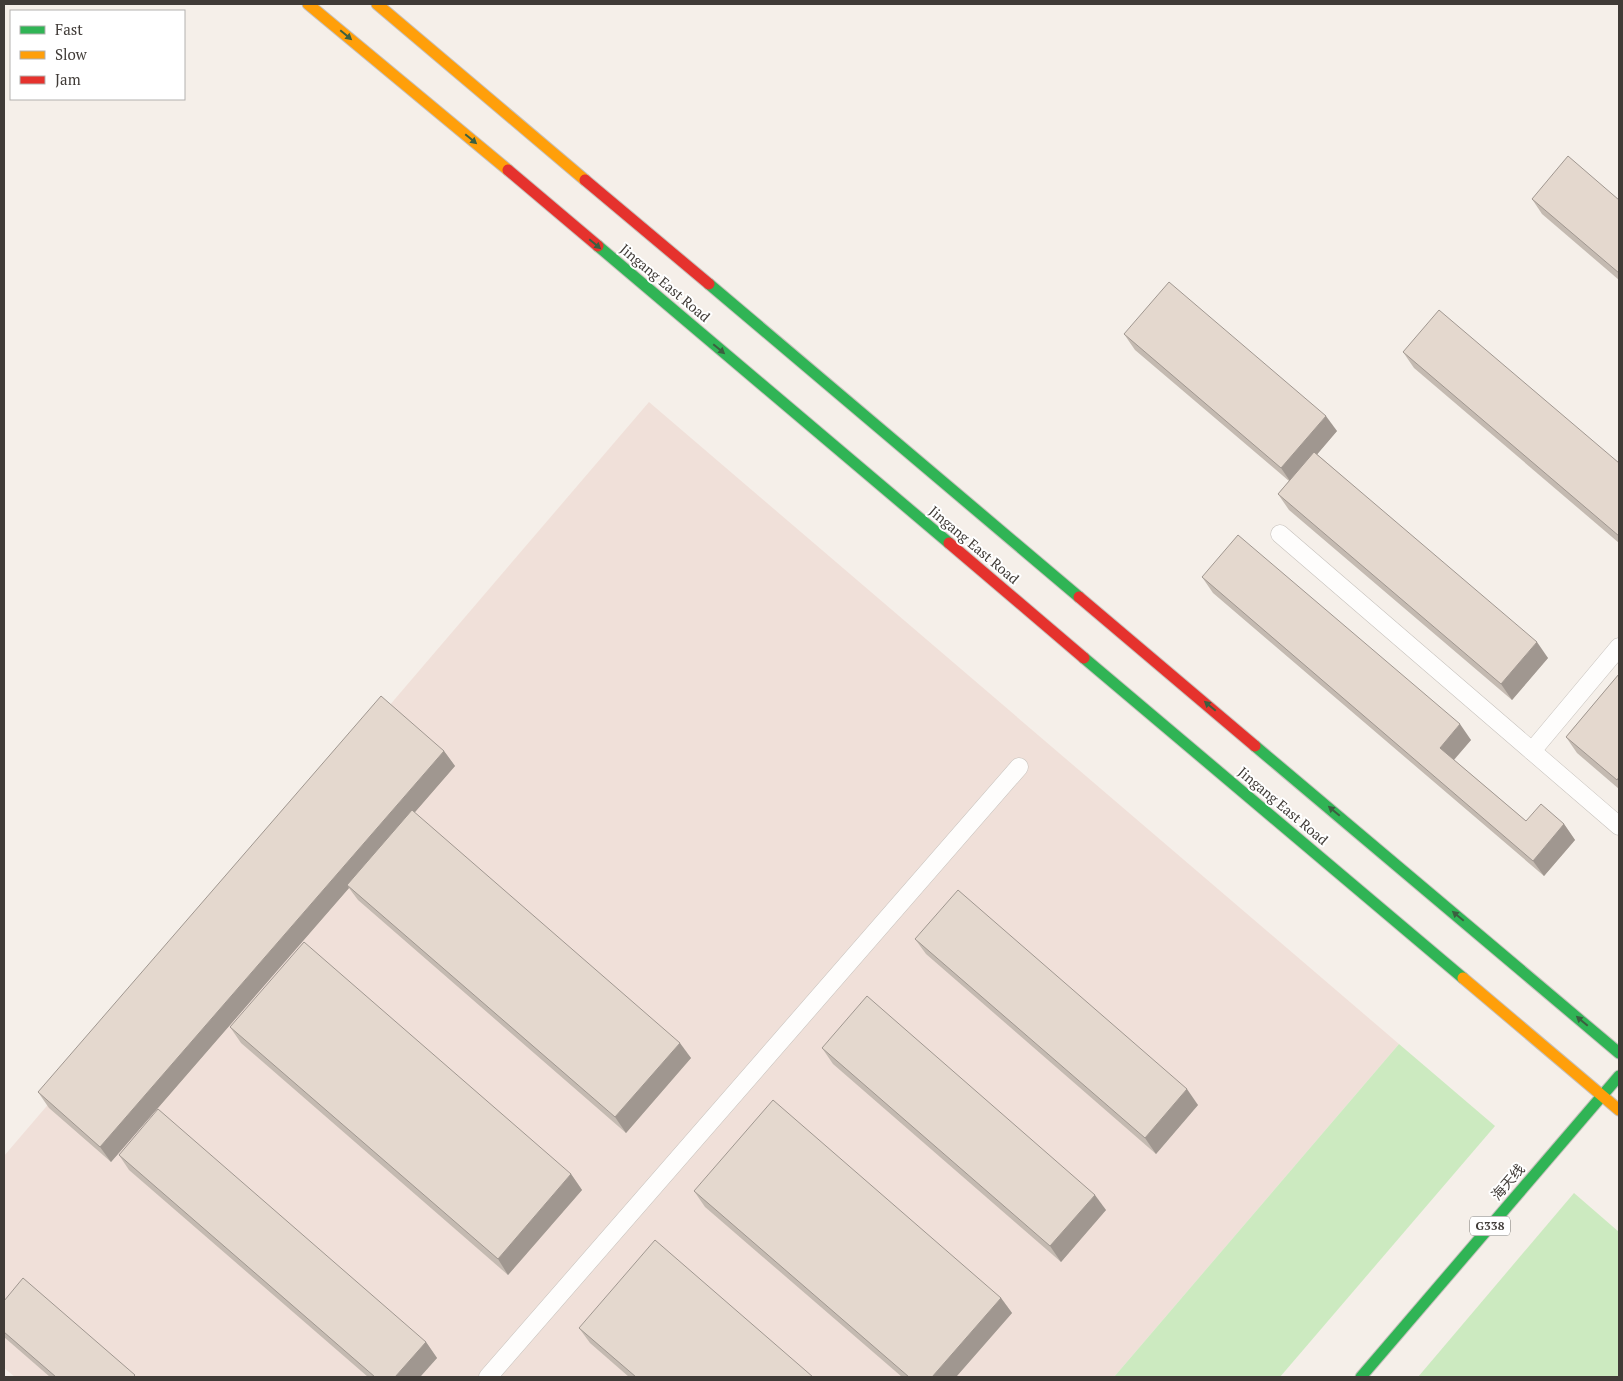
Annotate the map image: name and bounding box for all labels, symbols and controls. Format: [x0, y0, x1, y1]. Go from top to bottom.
legend [10, 10, 185, 100]
text: Fast [55, 19, 83, 39]
one-way arrow [339, 29, 352, 40]
text: Slow [55, 44, 88, 64]
text: Jam [55, 69, 81, 89]
one-way arrow [464, 133, 477, 144]
one-way arrow [588, 238, 601, 249]
street label: Jingang East Road [616, 239, 714, 326]
one-way arrow [712, 343, 725, 354]
street label: Jingang East Road [925, 501, 1023, 588]
one-way arrow [1203, 701, 1216, 712]
street label: Jingang East Road [1234, 762, 1332, 849]
one-way arrow [1328, 806, 1341, 817]
one-way arrow [1452, 911, 1465, 922]
one-way arrow [1576, 1016, 1588, 1027]
street label: 海天线 [1487, 1160, 1529, 1204]
road number: G338 [1470, 1216, 1510, 1236]

